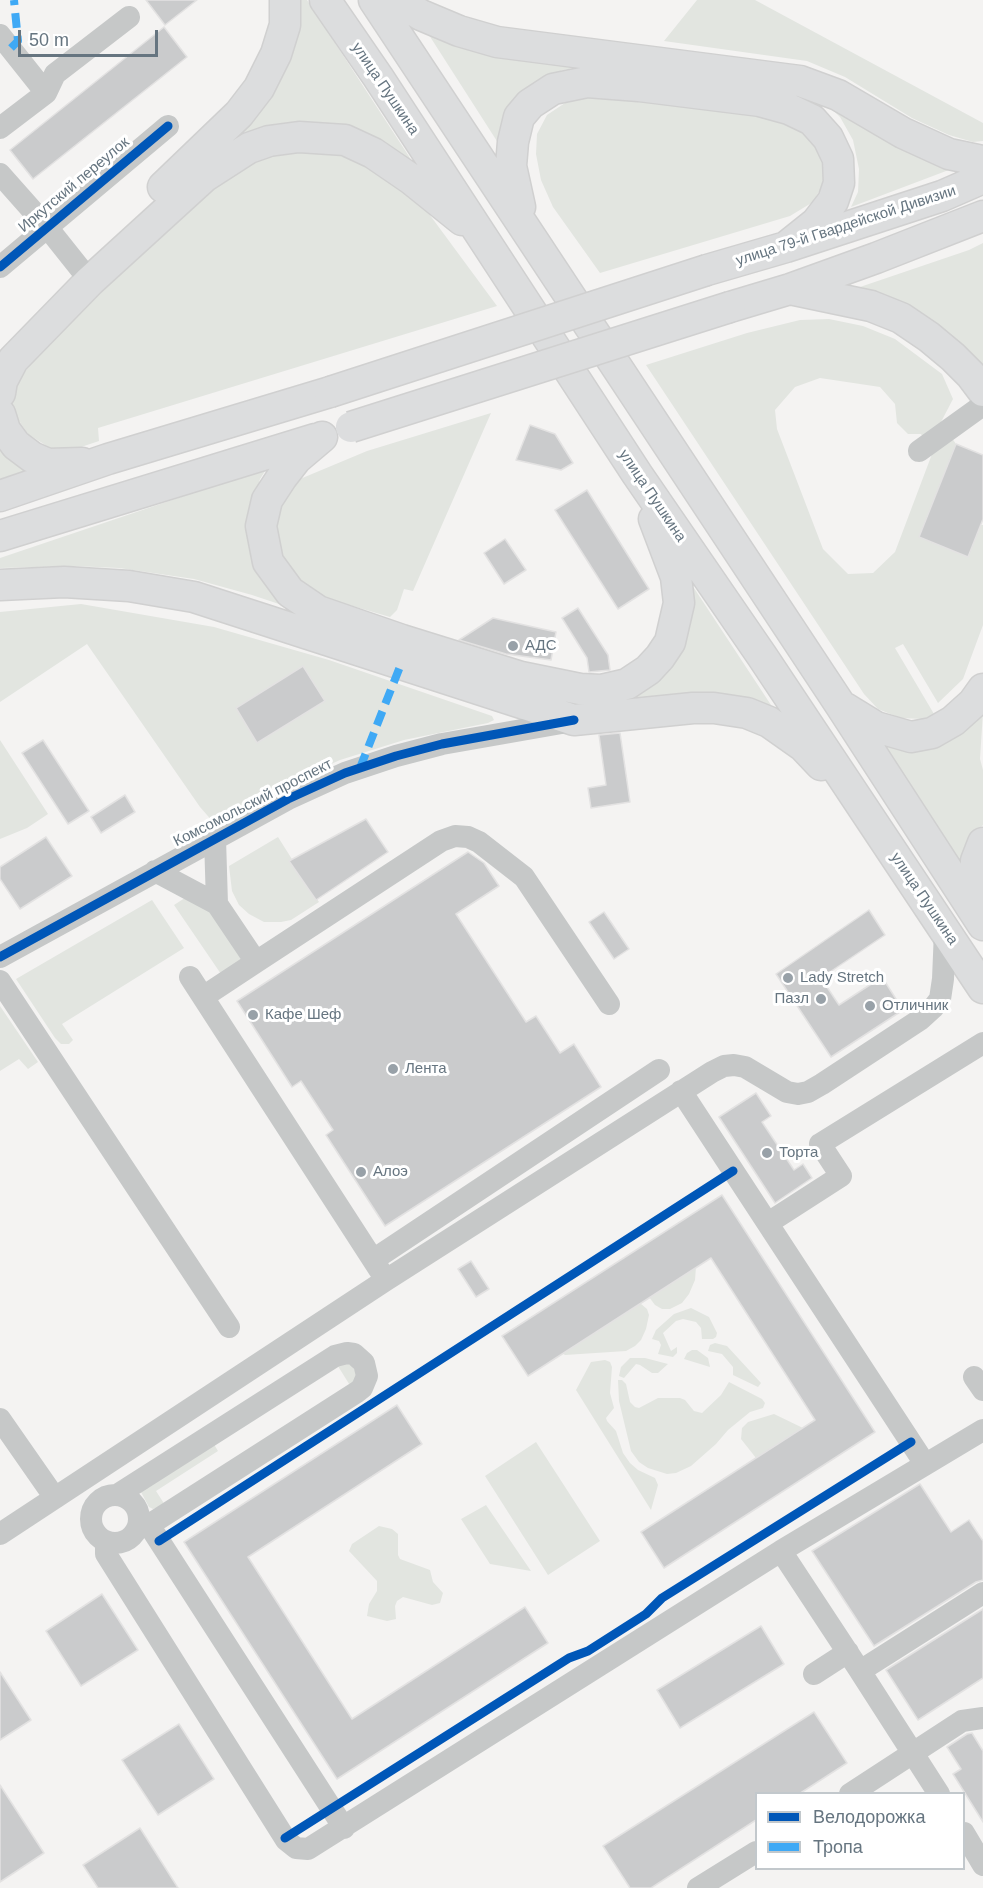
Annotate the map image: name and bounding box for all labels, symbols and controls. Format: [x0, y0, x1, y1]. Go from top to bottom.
scale bar [21, 18, 160, 56]
text: 50 m [29, 30, 69, 50]
street label: улица Пушкина [348, 39, 422, 139]
street label: Иркутский переулок [15, 133, 133, 237]
street label: улица 79-й Гвардейской Дивизии [734, 182, 958, 270]
street label: улица Пушкина [615, 446, 689, 546]
place label: АДС [525, 637, 556, 655]
marker: АДС [506, 639, 520, 653]
street label: Комсомольский проспект [171, 755, 335, 851]
street label: улица Пушкина [887, 849, 961, 949]
place label: Lady Stretch [800, 969, 884, 987]
marker: Lady Stretch [781, 971, 795, 985]
place label: Пазл [775, 990, 809, 1008]
marker: Пазл [814, 992, 828, 1006]
place label: Отличник [882, 997, 948, 1015]
marker: Отличник [863, 999, 877, 1013]
place label: Кафе Шеф [265, 1006, 341, 1024]
marker: Кафе Шеф [246, 1008, 260, 1022]
place label: Лента [405, 1060, 447, 1078]
marker: Лента [386, 1062, 400, 1076]
place label: Торта [779, 1144, 818, 1162]
marker: Торта [760, 1146, 774, 1160]
place label: Алоэ [373, 1163, 408, 1181]
marker: Алоэ [354, 1165, 368, 1179]
legend [755, 1792, 965, 1870]
text: Велодорожка [813, 1807, 925, 1827]
text: Тропа [813, 1837, 863, 1857]

